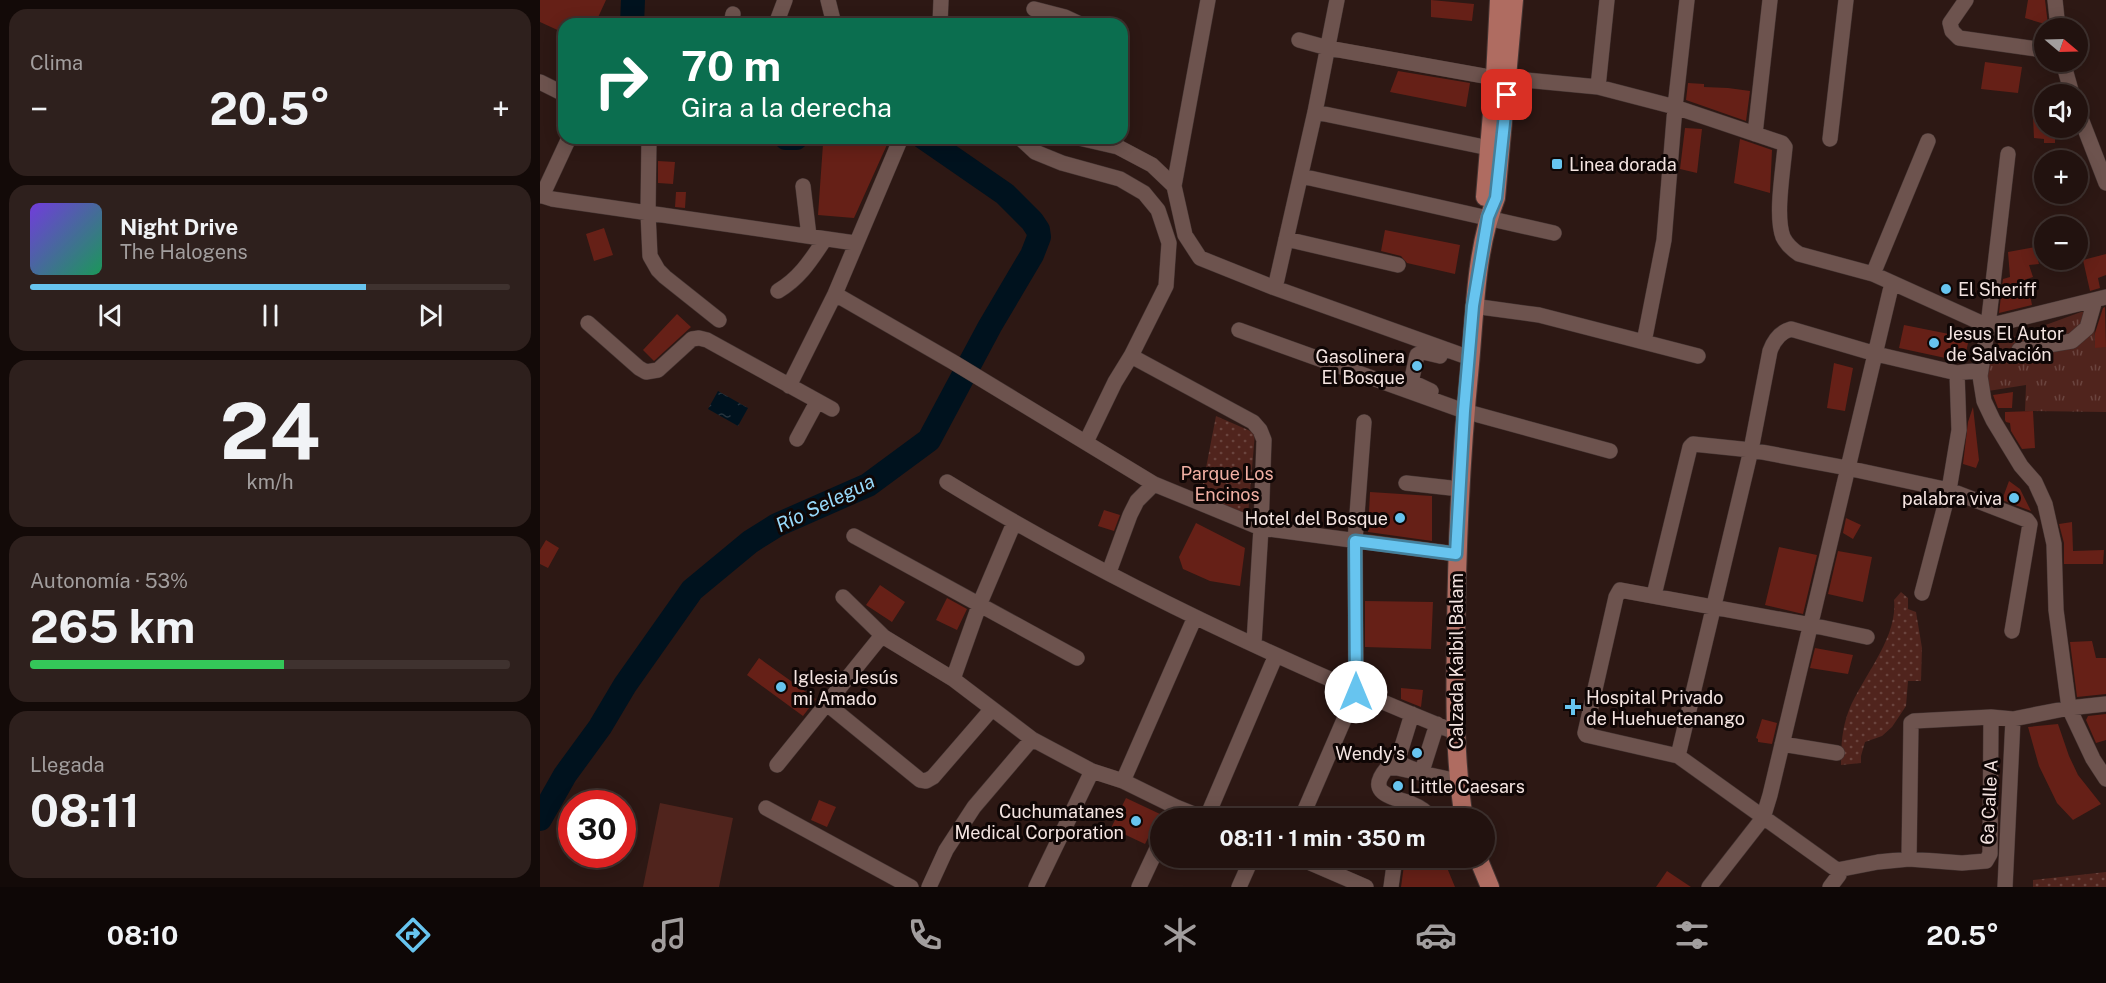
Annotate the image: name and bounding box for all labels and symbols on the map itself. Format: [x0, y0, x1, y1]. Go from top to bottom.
north arrow [2034, 18, 2088, 72]
pin [1481, 69, 1532, 120]
place label: Linea dorada [1569, 154, 1677, 175]
marker: Linea dorada [1550, 157, 1564, 171]
place label: El Sheriff [1958, 279, 2037, 300]
marker: El Sheriff [1939, 282, 1953, 296]
place label: Jesus El Autor de Salvación [1946, 323, 2064, 365]
marker: Jesus El Autor de Salvación [1927, 336, 1941, 350]
place label: Gasolinera El Bosque [1315, 346, 1405, 388]
marker: Gasolinera El Bosque [1410, 359, 1424, 373]
park label: Parque Los Encinos [1180, 463, 1274, 505]
water label: Río Selegua [772, 469, 878, 537]
place label: palabra viva [1902, 488, 2002, 509]
marker: palabra viva [2007, 491, 2021, 505]
place label: Hotel del Bosque [1245, 508, 1388, 529]
marker: Hotel del Bosque [1393, 511, 1407, 525]
street label: Calzada Kaibil Balam [1446, 573, 1467, 749]
position arrow [1324, 660, 1388, 724]
place label: Iglesia Jesús mi Amado [793, 667, 898, 709]
marker: Iglesia Jesús mi Amado [774, 680, 788, 694]
place label: Hospital Privado de Huehuetenango [1586, 687, 1745, 729]
marker: Hospital Privado de Huehuetenango [1564, 698, 1582, 716]
place label: Wendy's [1335, 743, 1405, 764]
marker: Wendy's [1410, 746, 1424, 760]
street label: 6a Calle A [1976, 759, 2002, 845]
place label: Little Caesars [1410, 776, 1525, 797]
marker: Little Caesars [1391, 779, 1405, 793]
speed limit sign: 30 [558, 790, 636, 868]
place label: Cuchumatanes Medical Corporation [954, 801, 1124, 843]
marker: Cuchumatanes Medical Corporation [1129, 814, 1143, 828]

